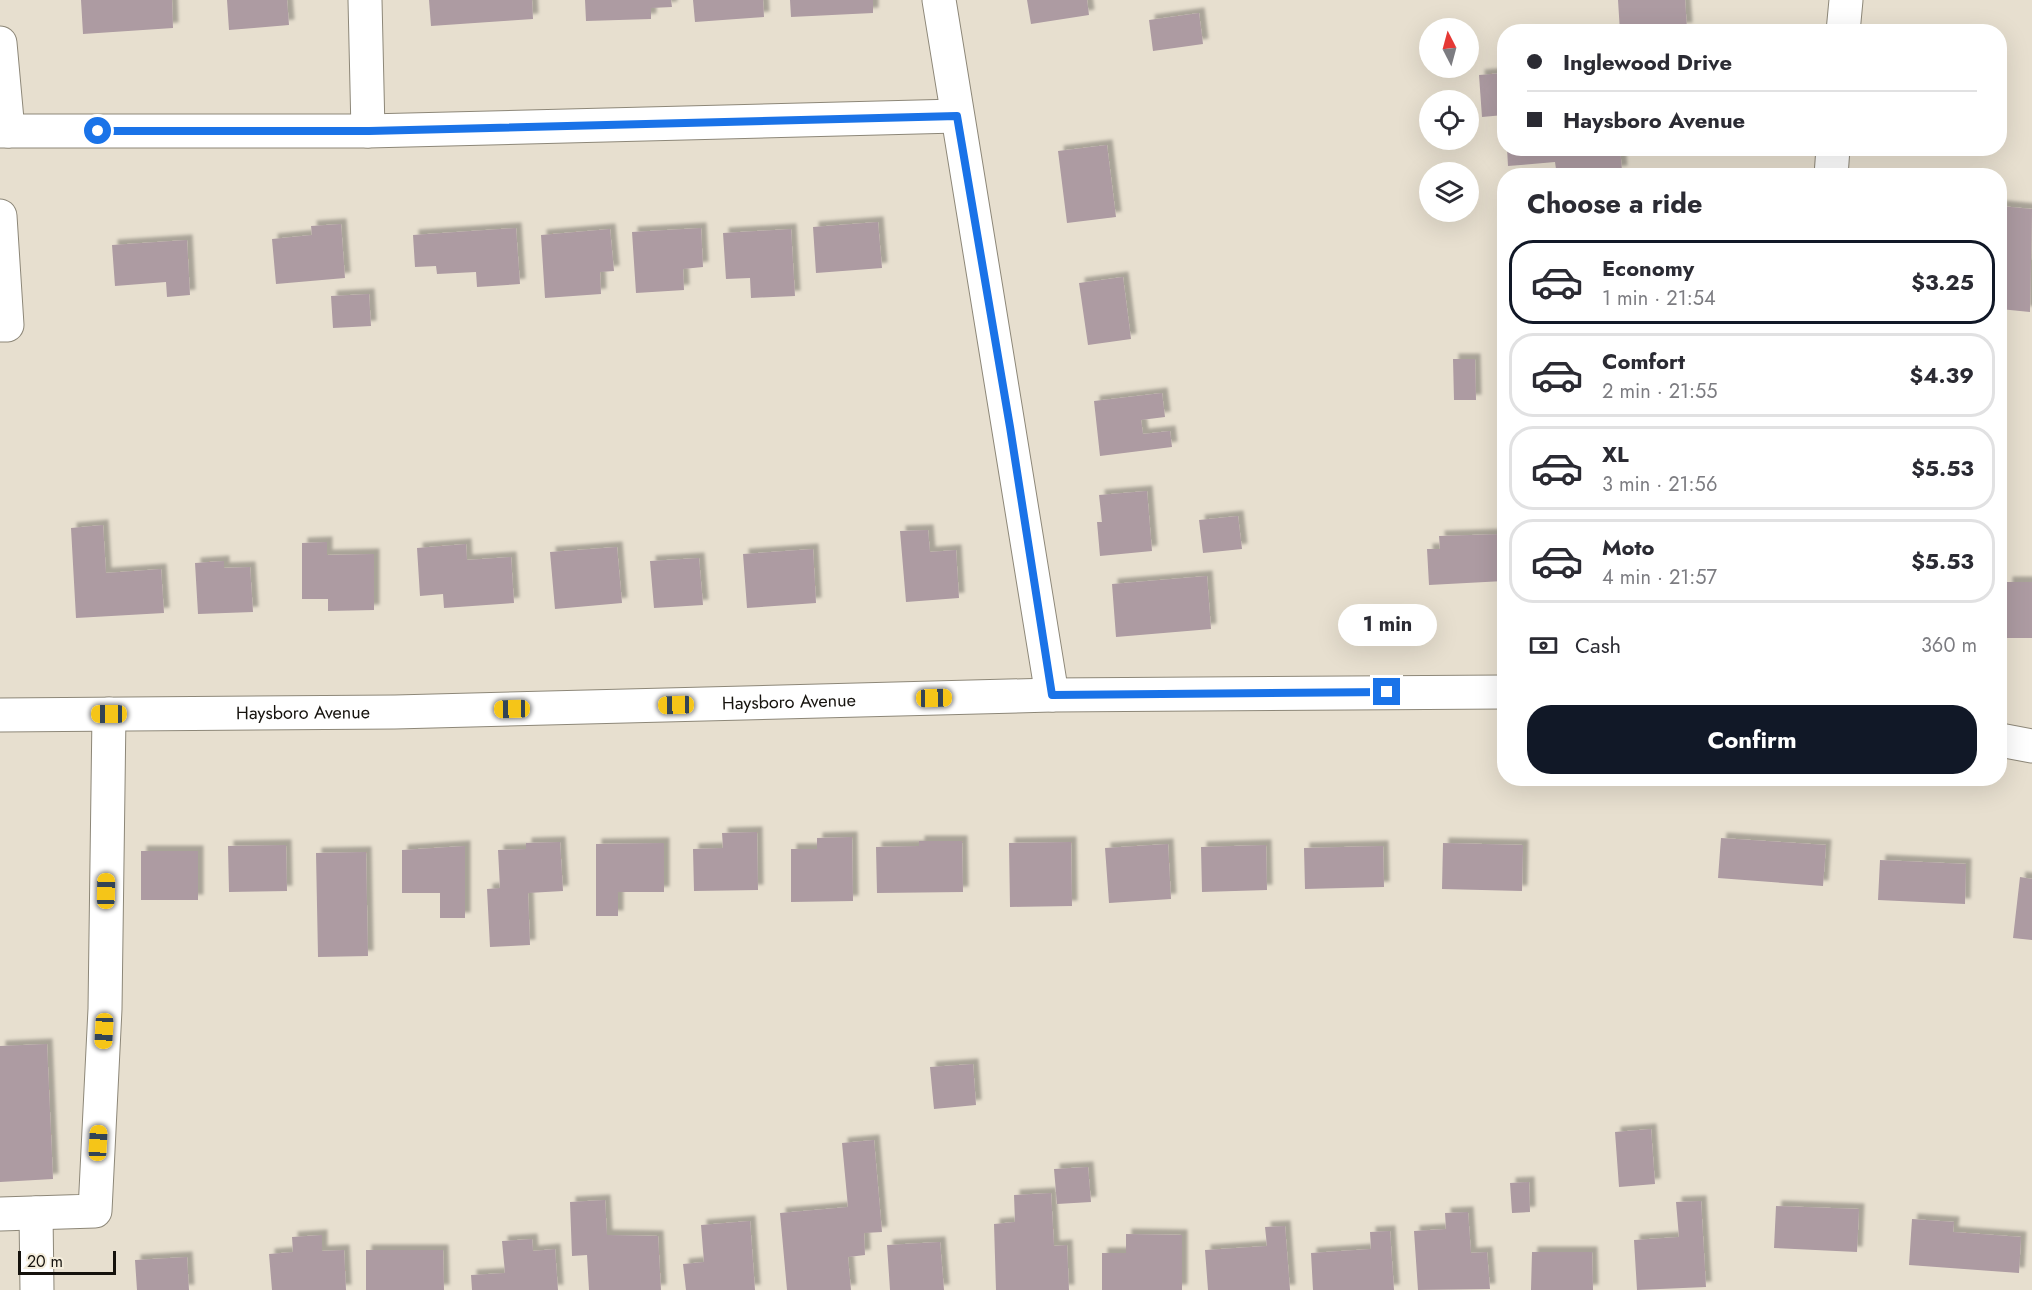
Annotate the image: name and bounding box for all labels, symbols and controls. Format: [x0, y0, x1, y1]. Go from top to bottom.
north arrow [1419, 18, 1479, 78]
map controls [1419, 18, 1479, 222]
text: Inglewood Drive [1563, 46, 1732, 78]
button: locate [1419, 90, 1479, 150]
text: Haysboro Avenue [1563, 104, 1745, 136]
route start [84, 117, 111, 144]
button: layers [1419, 162, 1479, 222]
text: Choose a ride [1527, 184, 1702, 223]
text: Economy [1602, 252, 1694, 284]
icon: car [1530, 255, 1584, 309]
text: $3.25 [1911, 266, 1974, 298]
text: 1 min · 21:54 [1602, 284, 1716, 313]
text: Comfort [1602, 345, 1685, 377]
icon: car [1530, 348, 1584, 402]
text: $4.39 [1909, 359, 1974, 391]
text: 2 min · 21:55 [1602, 377, 1718, 406]
text: XL [1602, 438, 1629, 470]
icon: car [1530, 441, 1584, 495]
text: $5.53 [1911, 452, 1974, 484]
text: 3 min · 21:56 [1602, 470, 1717, 499]
text: Moto [1602, 531, 1655, 563]
icon: car [1530, 534, 1584, 588]
text: $5.53 [1911, 545, 1974, 577]
text: 4 min · 21:57 [1602, 563, 1717, 592]
callout: 1 min [1338, 605, 1436, 647]
text: 1 min [1363, 610, 1412, 639]
icon: cash [1527, 629, 1560, 662]
text: Cash [1575, 629, 1621, 661]
text: 360 m [1921, 631, 1977, 660]
route end [1373, 678, 1400, 705]
street label: Haysboro Avenue [722, 687, 856, 717]
car [916, 689, 952, 707]
car [658, 696, 694, 714]
street label: Haysboro Avenue [236, 699, 370, 726]
car [494, 700, 530, 718]
car [91, 705, 127, 723]
button: Confirm [1527, 705, 1977, 774]
car [97, 873, 115, 909]
car [94, 1013, 114, 1049]
car [88, 1125, 108, 1161]
scale bar [18, 1248, 116, 1276]
text: 20 m [27, 1250, 63, 1273]

